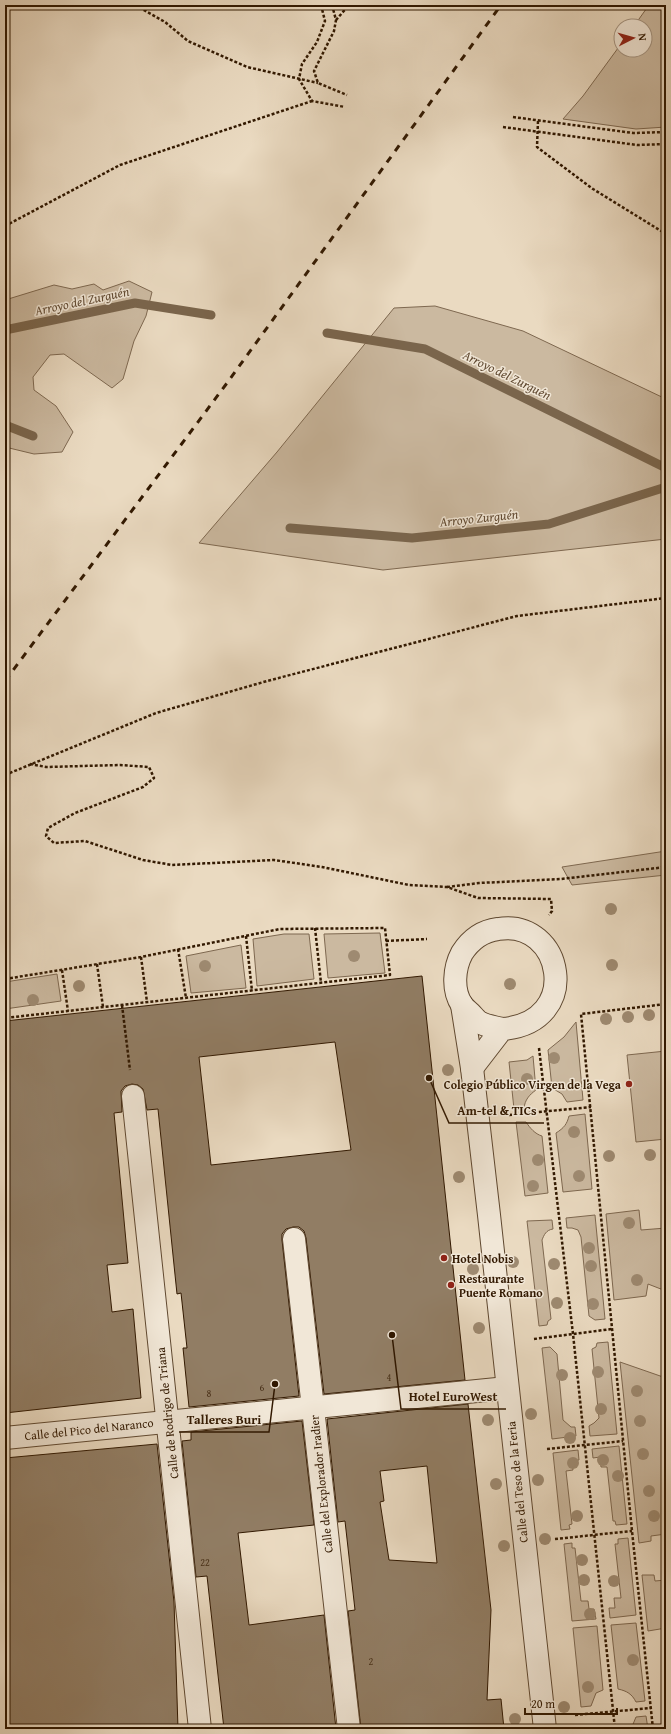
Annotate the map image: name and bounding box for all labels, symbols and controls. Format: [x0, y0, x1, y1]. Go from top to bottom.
north arrow [613, 18, 653, 58]
text: N [635, 32, 651, 42]
water label: Arroyo del Zurguén [32, 282, 131, 320]
water label: Arroyo del Zurguén [459, 345, 555, 405]
water label: Arroyo Zurguén [438, 504, 520, 532]
place label: Colegio Público Virgen de la Vega [444, 1076, 622, 1093]
marker: Colegio Público Virgen de la Vega [624, 1079, 634, 1089]
callout: Am-tel & TICs [449, 1098, 544, 1123]
text: Am-tel & TICs [457, 1101, 537, 1120]
place label: Hotel Nobis [452, 1250, 513, 1267]
marker: Hotel Nobis [439, 1253, 449, 1263]
place label: Restaurante Puente Romano [459, 1270, 543, 1301]
marker: Restaurante Puente Romano [446, 1280, 456, 1290]
street label: Calle de Rodrigo de Triana [152, 1346, 182, 1480]
house number: 4 [387, 1370, 392, 1385]
house number: 6 [260, 1380, 265, 1395]
callout: Hotel EuroWest [401, 1384, 506, 1409]
house number: 8 [207, 1386, 212, 1401]
text: Hotel EuroWest [409, 1387, 497, 1406]
callout: Talleres Buri [179, 1407, 269, 1432]
text: Talleres Buri [187, 1410, 261, 1429]
street label: Calle del Pico del Naranco [24, 1414, 154, 1444]
street label: Calle del Explorador Iradier [305, 1414, 337, 1554]
street label: Calle del Teso de la Feria [502, 1420, 532, 1544]
house number: 22 [200, 1555, 210, 1570]
house number: 2 [369, 1654, 374, 1669]
scale bar [525, 1690, 617, 1716]
text: 20 m [531, 1695, 555, 1712]

